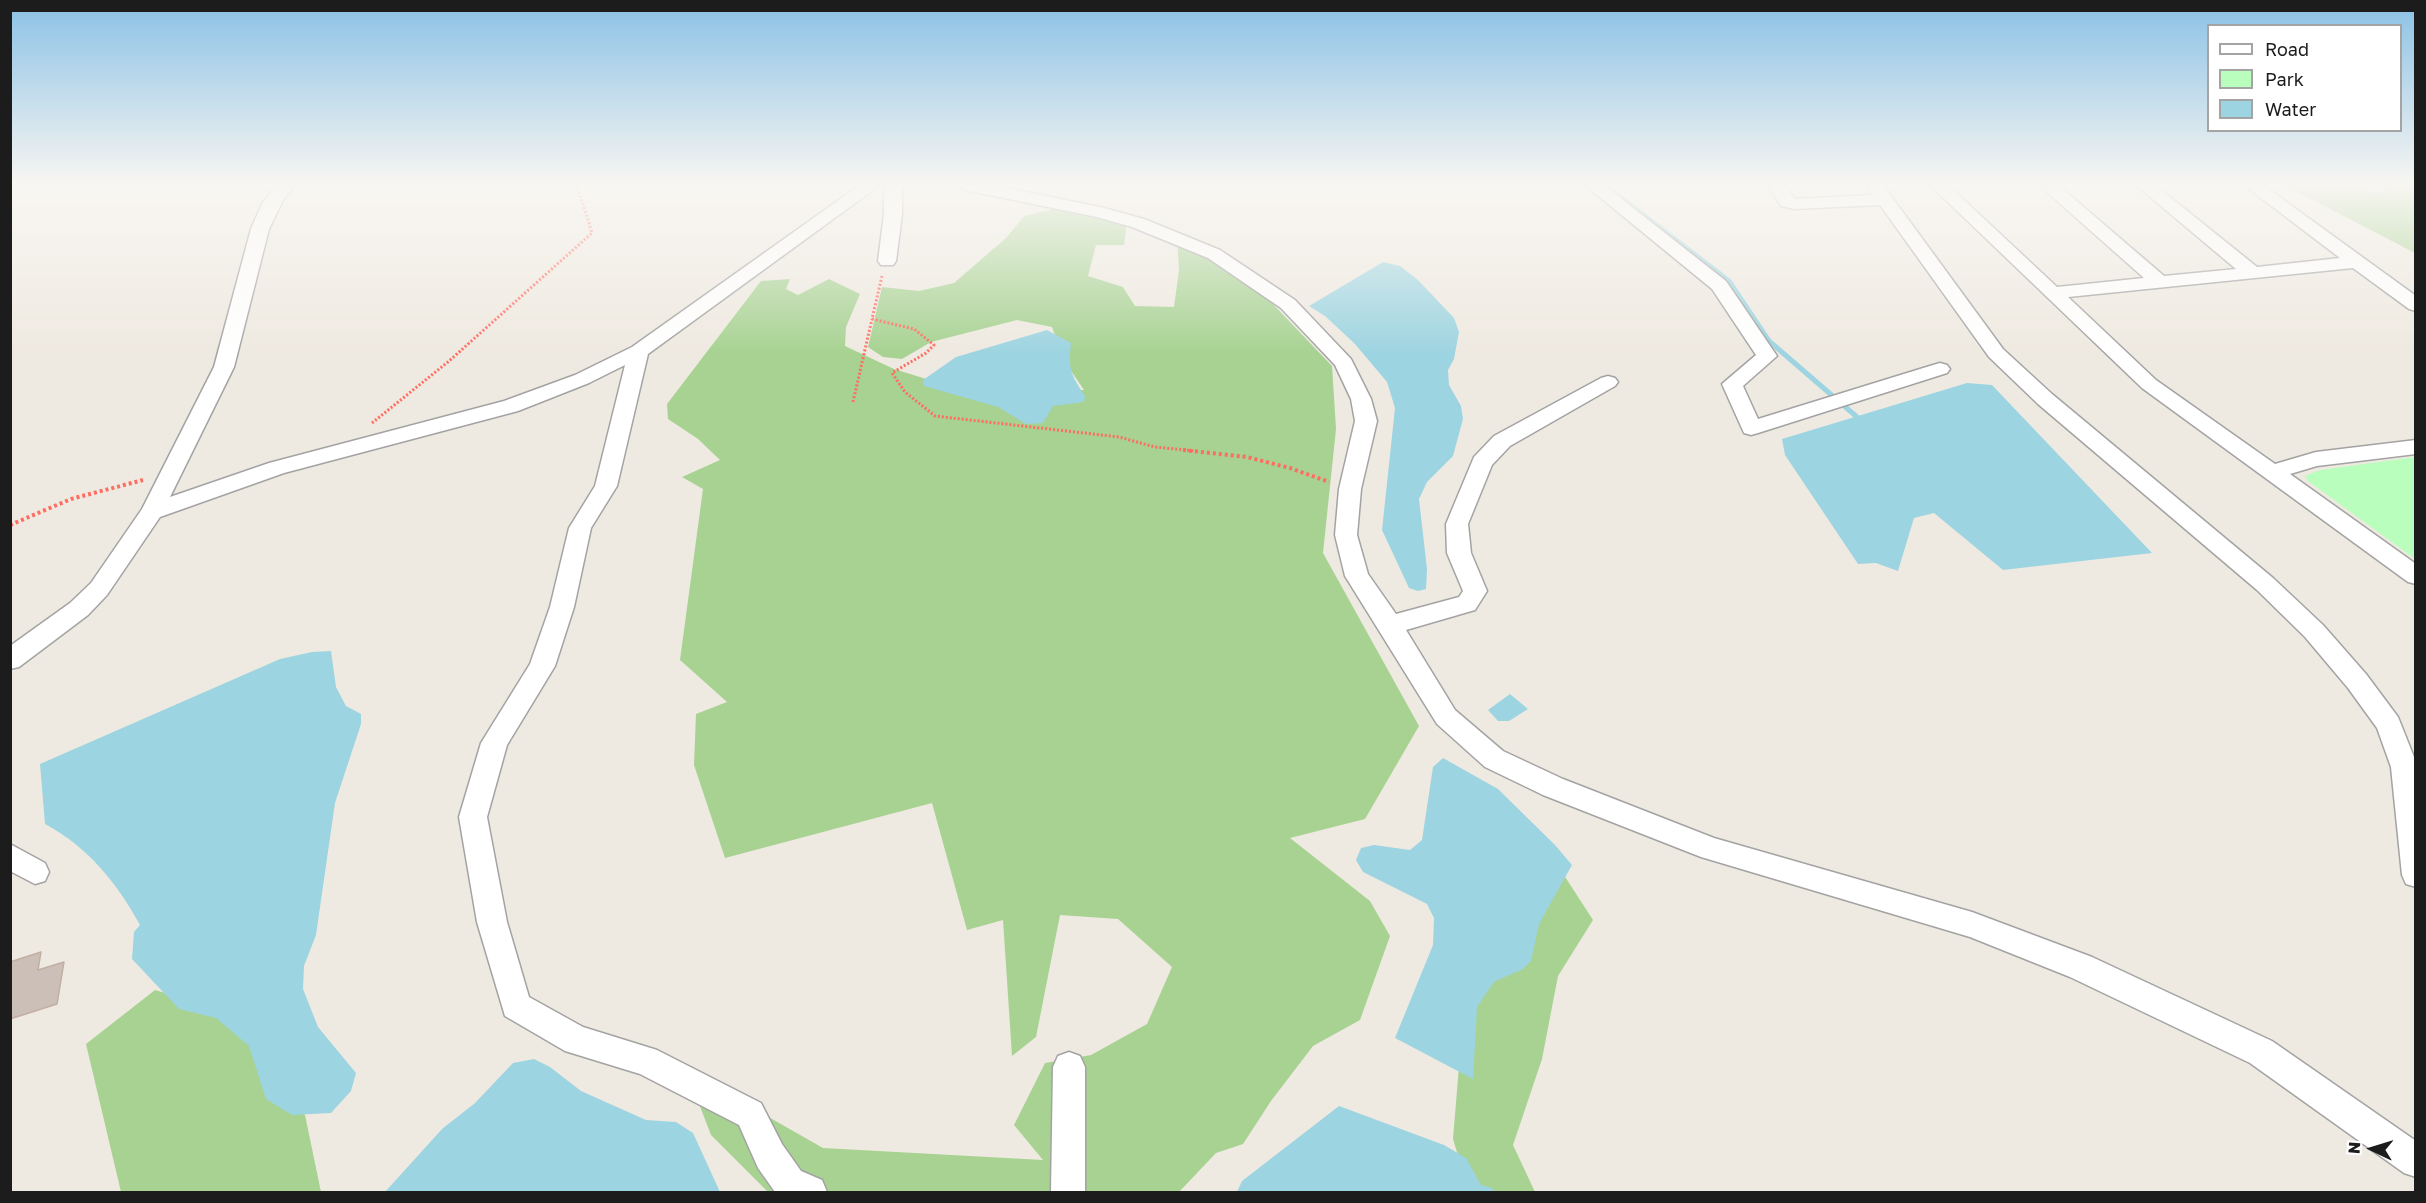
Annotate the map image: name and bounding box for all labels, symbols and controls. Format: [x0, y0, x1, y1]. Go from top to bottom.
legend [2207, 24, 2402, 132]
text: Road [2265, 38, 2309, 60]
text: Park [2265, 68, 2304, 90]
text: Water [2265, 98, 2316, 120]
north arrow [2342, 1119, 2402, 1179]
text: N [2344, 1141, 2364, 1155]

